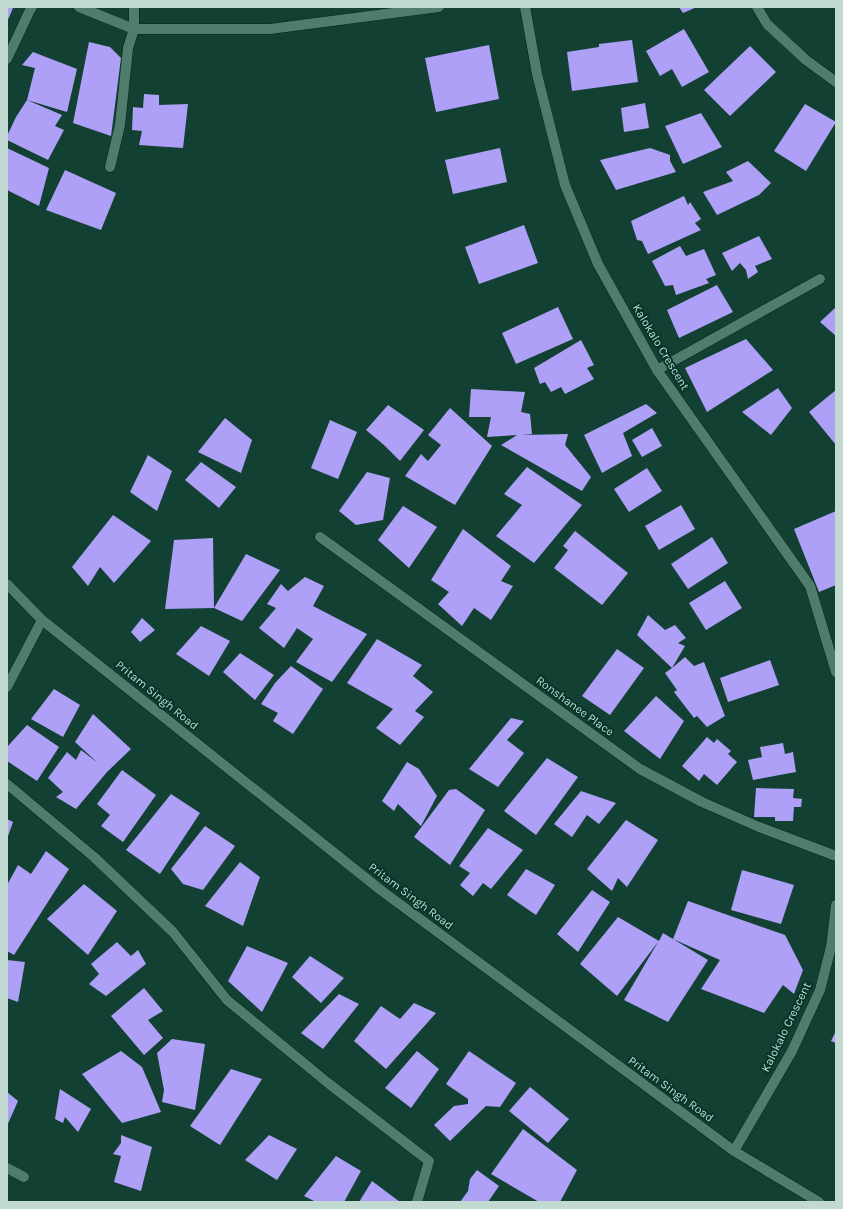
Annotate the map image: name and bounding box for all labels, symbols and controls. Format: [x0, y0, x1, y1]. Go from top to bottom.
street label: Kalokalo Crescent [630, 301, 693, 393]
street label: Pritam Singh Road [113, 657, 201, 733]
street label: Ronshanee Place [533, 673, 617, 739]
street label: Pritam Singh Road [366, 860, 456, 932]
street label: Kalokalo Crescent [758, 979, 814, 1074]
street label: Pritam Singh Road [625, 1053, 717, 1125]

